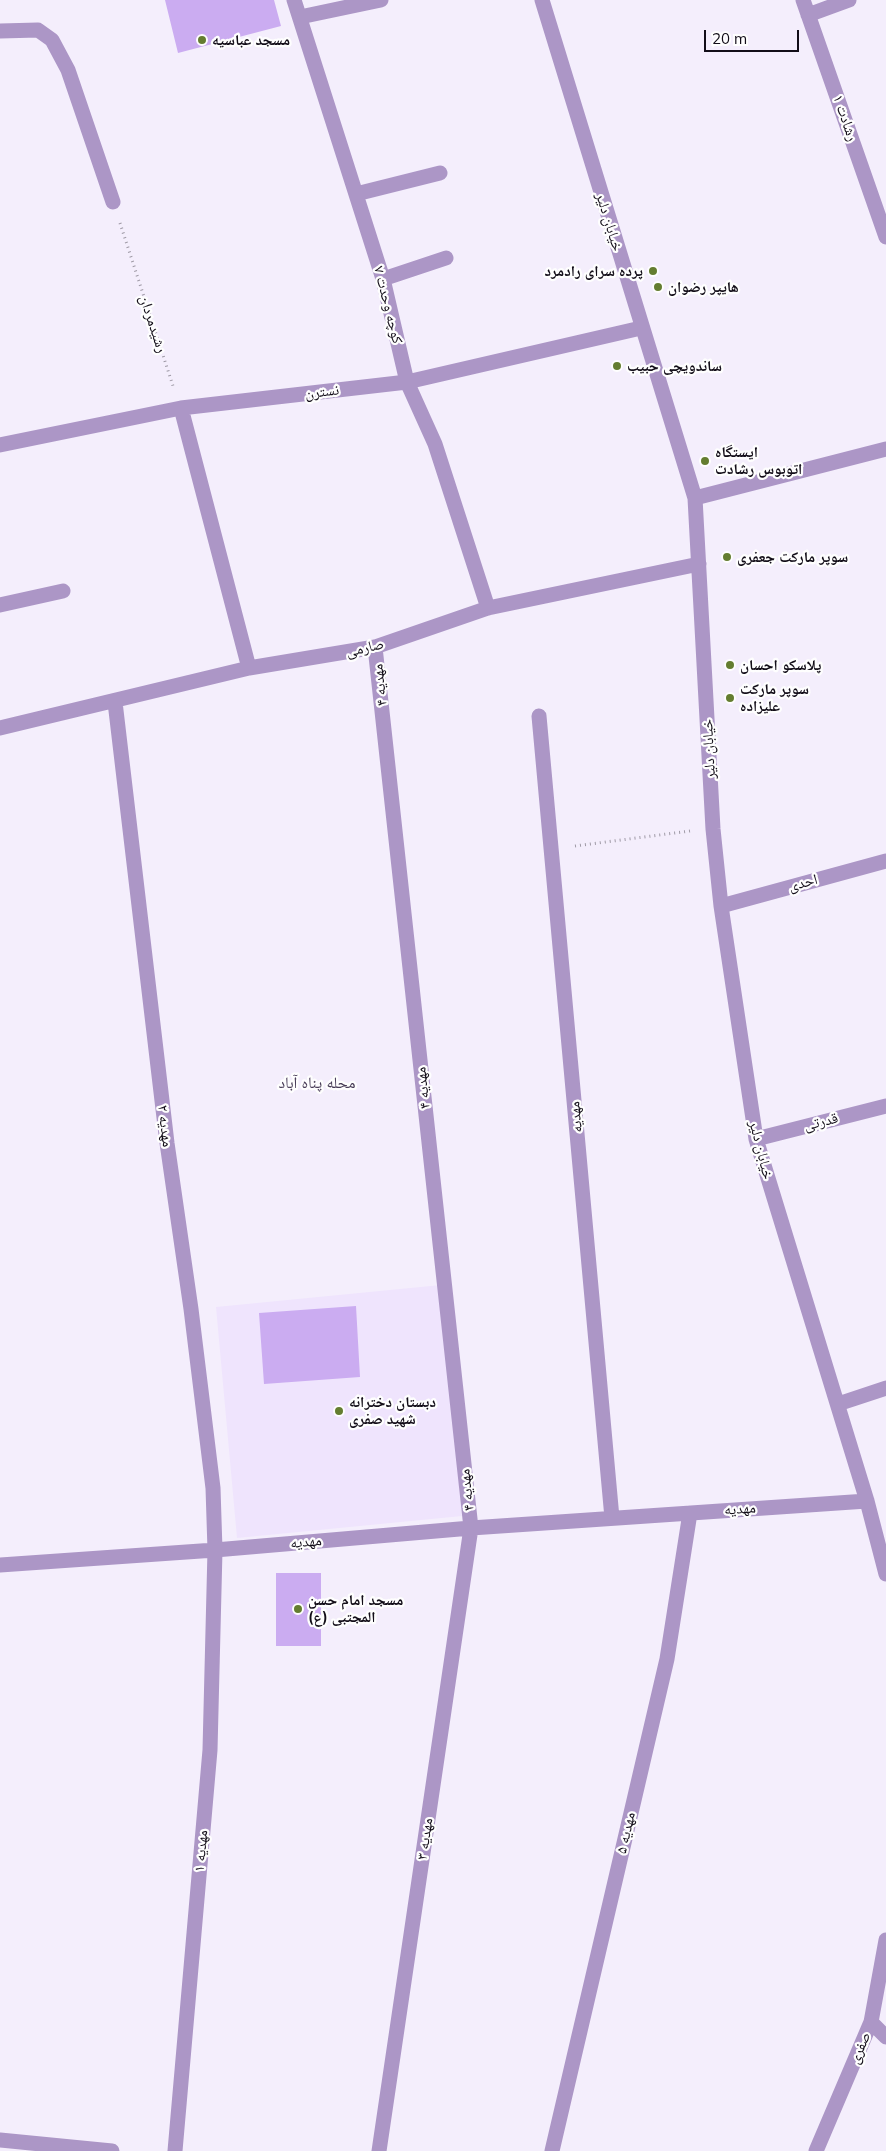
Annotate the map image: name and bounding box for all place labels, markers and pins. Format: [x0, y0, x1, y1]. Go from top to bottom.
place label: مسجد عباسیه [212, 31, 290, 49]
marker: مسجد عباسیه [196, 34, 208, 46]
place label: پرده سرای رادمرد [545, 262, 643, 280]
marker: پرده سرای رادمرد [647, 265, 659, 277]
place label: هایپر رضوان [668, 278, 739, 296]
marker: هایپر رضوان [652, 281, 664, 293]
place label: ساندویچی حبیب [627, 357, 722, 375]
marker: ساندویچی حبیب [611, 360, 623, 372]
place label: ایستگاه اتوبوس رشادت [715, 443, 802, 478]
marker: ایستگاه اتوبوس رشادت [699, 455, 711, 467]
place label: سوپر مارکت جعفری [737, 548, 848, 566]
marker: سوپر مارکت جعفری [721, 551, 733, 563]
place label: پلاسکو احسان [740, 656, 821, 674]
marker: پلاسکو احسان [724, 659, 736, 671]
place label: سوپر مارکت علیزاده [740, 680, 809, 715]
marker: سوپر مارکت علیزاده [724, 692, 736, 704]
place label: دبستان دخترانه شهید صفری [349, 1393, 436, 1428]
marker: دبستان دخترانه شهید صفری [333, 1405, 345, 1417]
place label: مسجد امام حسن المجتبی (ع) [308, 1591, 403, 1626]
marker: مسجد امام حسن المجتبی (ع) [292, 1603, 304, 1615]

